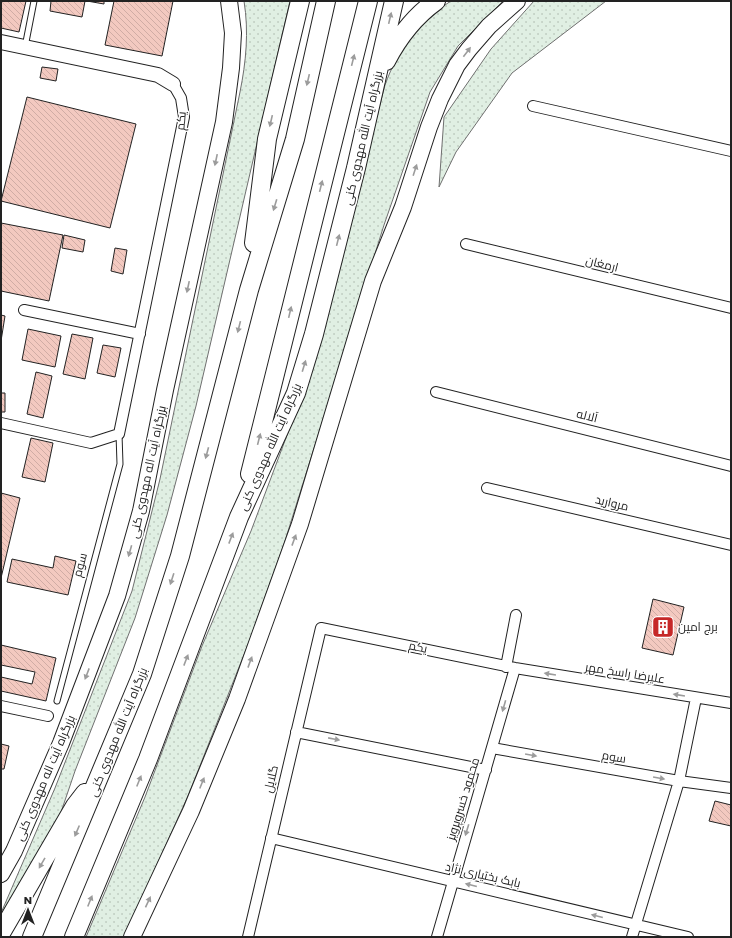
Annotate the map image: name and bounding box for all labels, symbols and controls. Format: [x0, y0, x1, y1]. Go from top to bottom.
one-way arrow [388, 12, 394, 24]
one-way arrow [463, 46, 471, 57]
one-way arrow [350, 54, 356, 66]
street label: بزرگراه آیت الله مهدوی کنی [339, 69, 386, 207]
one-way arrow [305, 74, 311, 86]
street label: یکم [171, 110, 190, 131]
one-way arrow [268, 115, 274, 127]
one-way arrow [212, 154, 218, 167]
one-way arrow [412, 164, 418, 176]
one-way arrow [318, 180, 324, 192]
one-way arrow [272, 200, 278, 212]
one-way arrow [335, 234, 341, 246]
street label: ارمغان [584, 251, 620, 276]
one-way arrow [184, 281, 190, 294]
one-way arrow [287, 306, 293, 318]
one-way arrow [236, 321, 242, 334]
one-way arrow [301, 359, 307, 371]
street label: بزرگراه آیت الله مهدوی کنی [234, 380, 305, 513]
street label: بزرگراه آیت اله مهدوی کنی [125, 404, 170, 540]
street label: آلاله [575, 405, 600, 427]
one-way arrow [256, 432, 262, 444]
one-way arrow [204, 448, 210, 460]
street label: مروارید [594, 490, 631, 515]
one-way arrow [229, 532, 235, 544]
one-way arrow [291, 534, 297, 546]
one-way arrow [127, 545, 133, 557]
street label: سوم [68, 551, 91, 579]
one-way arrow [169, 573, 175, 585]
building icon: برج امین [650, 614, 676, 640]
place label: برج امین [678, 618, 718, 635]
street label: یکم [407, 636, 430, 657]
one-way arrow [183, 653, 189, 665]
one-way arrow [247, 656, 253, 668]
street label: علیرضا راسخ مهر [583, 658, 666, 687]
street label: بزرگراه آیت الله مهدوی کنی [84, 665, 151, 799]
one-way arrow [84, 668, 90, 680]
one-way arrow [544, 671, 556, 677]
one-way arrow [672, 692, 685, 698]
one-way arrow [501, 700, 507, 712]
street label: بزرگراه آیت اله مهدوی کنی [10, 712, 79, 843]
one-way arrow [328, 737, 340, 743]
street label: سوم [601, 746, 628, 767]
one-way arrow [524, 752, 537, 758]
street label: محمود خسروپرویز [442, 755, 484, 844]
street label: گلایل [259, 763, 282, 794]
one-way arrow [137, 775, 143, 787]
one-way arrow [653, 775, 665, 781]
one-way arrow [199, 778, 205, 789]
one-way arrow [74, 825, 80, 837]
one-way arrow [464, 825, 470, 837]
one-way arrow [38, 857, 45, 869]
street label: بابک بختیاری نژاد [444, 858, 523, 891]
one-way arrow [465, 882, 477, 888]
north arrow [8, 890, 48, 930]
text: N [24, 892, 32, 908]
one-way arrow [87, 895, 93, 907]
one-way arrow [145, 896, 151, 907]
one-way arrow [591, 912, 604, 918]

